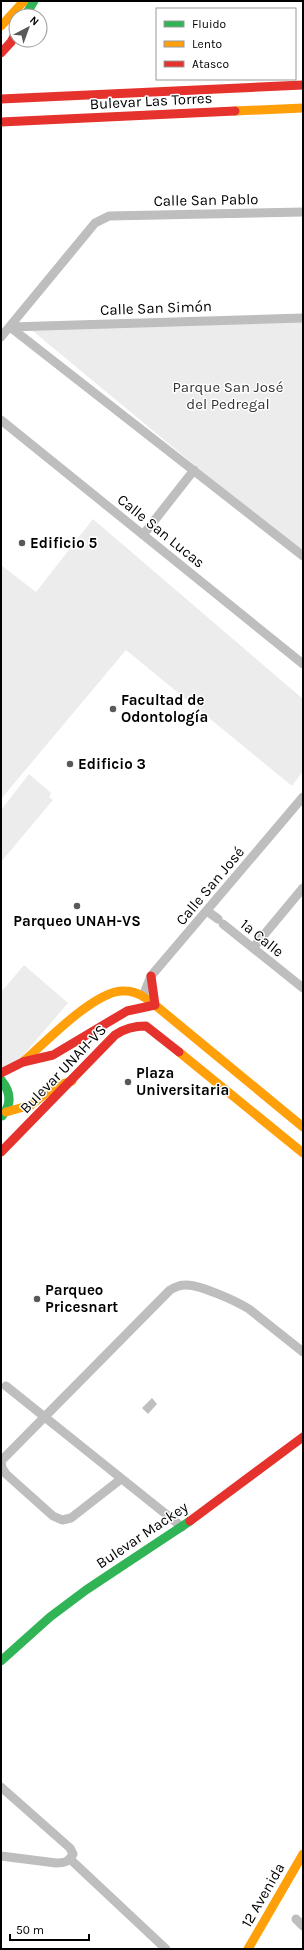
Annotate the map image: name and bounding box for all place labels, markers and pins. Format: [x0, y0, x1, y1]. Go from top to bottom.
place label: Edificio 5 [30, 534, 98, 552]
marker: Edificio 5 [17, 538, 27, 548]
place label: Facultad de Odontología [121, 691, 208, 726]
marker: Facultad de Odontología [108, 704, 118, 714]
place label: Edificio 3 [78, 755, 146, 773]
marker: Edificio 3 [65, 759, 75, 769]
marker: Parqueo UNAH-VS [72, 901, 82, 911]
place label: Parqueo UNAH-VS [13, 912, 141, 930]
place label: Plaza Universitaria [136, 1064, 229, 1099]
marker: Plaza Universitaria [123, 1077, 133, 1087]
place label: Parqueo Pricesnart [45, 1281, 118, 1316]
marker: Parqueo Pricesnart [32, 1294, 42, 1304]

